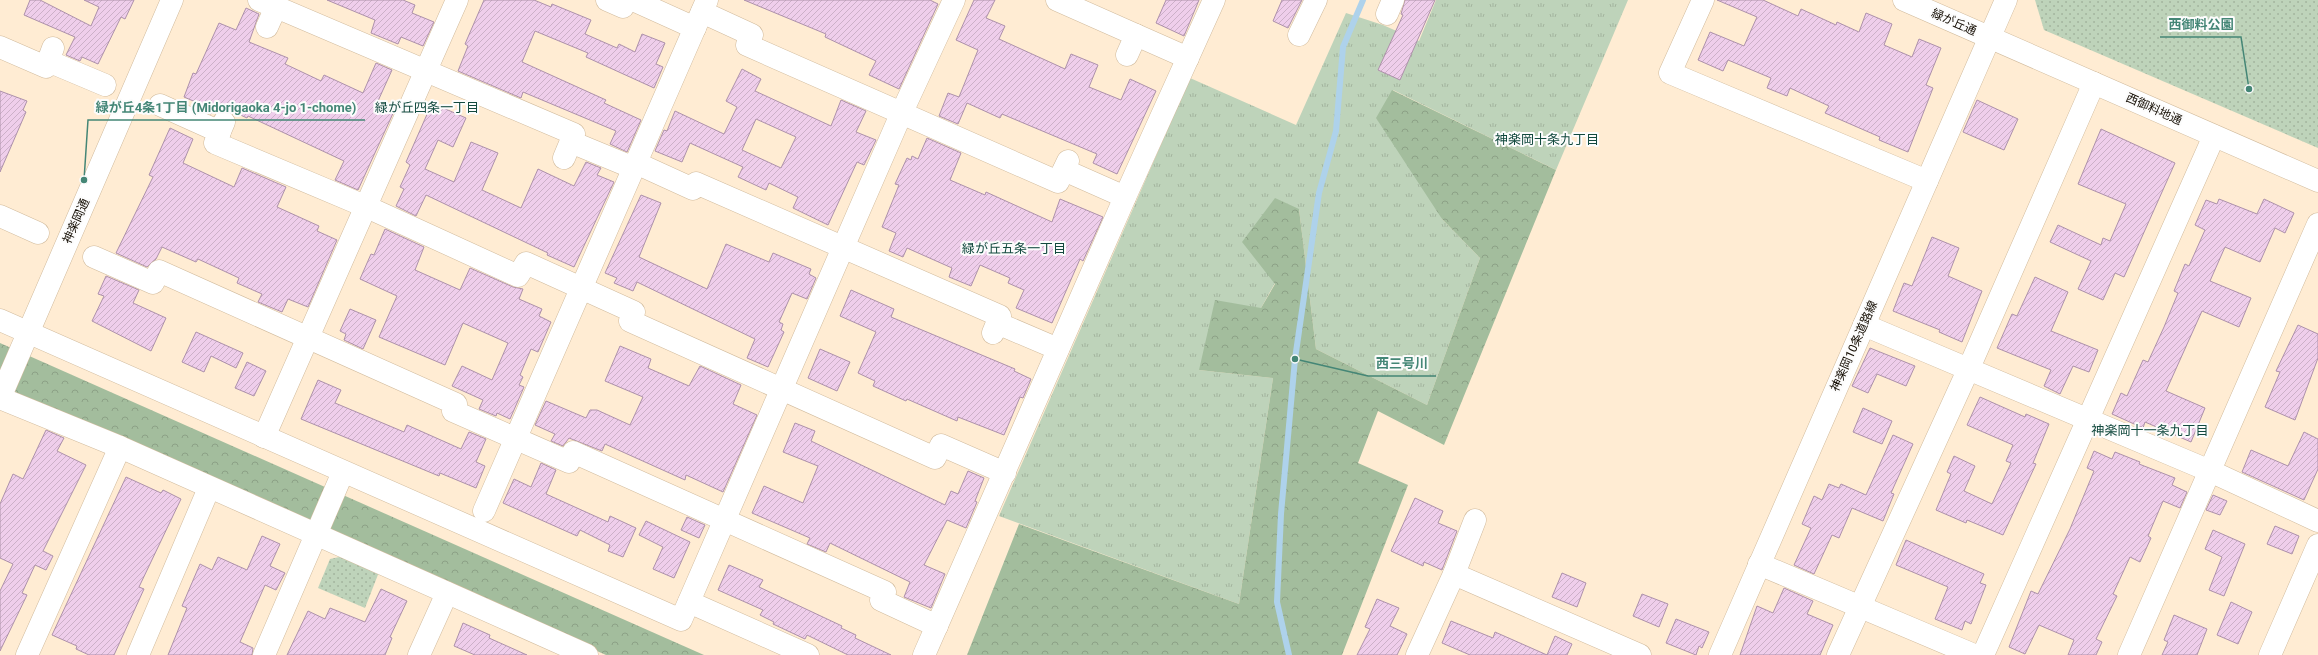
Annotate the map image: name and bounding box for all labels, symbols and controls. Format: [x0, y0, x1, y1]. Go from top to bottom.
street label: 緑が丘通 [1929, 6, 1979, 38]
callout: 西御料公園 [2160, 12, 2241, 37]
text: 西御料公園 [2168, 17, 2234, 32]
street label: 西御料地通 [2124, 90, 2184, 128]
callout: 緑が丘4条1丁目 (Midorigaoka 4-jo 1-chome) [88, 95, 365, 120]
text: 緑が丘4条1丁目 (Midorigaoka 4-jo 1-chome) [95, 100, 356, 115]
district label: 緑が丘四条一丁目 [375, 100, 479, 115]
district label: 神楽岡十条九丁目 [1495, 132, 1599, 147]
street label: 神楽岡通 [60, 196, 92, 246]
district label: 緑が丘五条一丁目 [962, 241, 1066, 256]
street label: 神楽岡10条道路線 [1828, 299, 1880, 393]
callout: 西三号川 [1368, 351, 1436, 376]
text: 西三号川 [1376, 356, 1428, 371]
district label: 神楽岡十一条九丁目 [2091, 423, 2209, 438]

